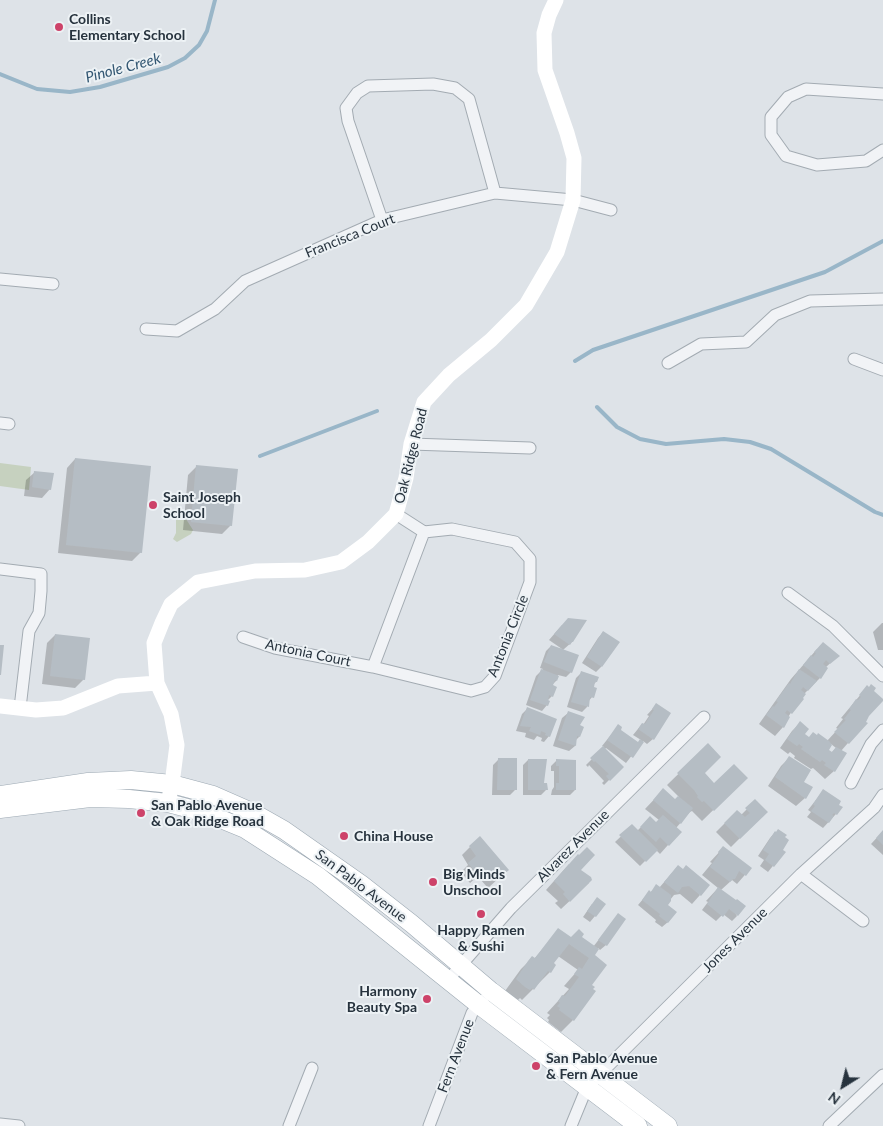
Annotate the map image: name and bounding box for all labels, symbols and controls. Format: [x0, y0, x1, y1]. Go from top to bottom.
place label: Collins Elementary School [69, 11, 185, 44]
marker: Collins Elementary School [53, 21, 65, 33]
water label: Pinole Creek [83, 49, 163, 87]
street label: Francisca Court [303, 210, 397, 262]
street label: Oak Ridge Road [391, 407, 431, 505]
place label: Saint Joseph School [163, 489, 241, 522]
marker: Saint Joseph School [147, 499, 159, 511]
street label: Antonia Circle [484, 593, 532, 679]
street label: Antonia Court [264, 636, 352, 670]
place label: San Pablo Avenue & Oak Ridge Road [151, 797, 264, 830]
street label: Alvarez Avenue [533, 806, 613, 886]
marker: San Pablo Avenue & Oak Ridge Road [135, 807, 147, 819]
place label: China House [354, 828, 433, 844]
marker: China House [338, 830, 350, 842]
street label: San Pablo Avenue [312, 846, 410, 926]
place label: Big Minds Unschool [443, 866, 505, 899]
marker: Big Minds Unschool [427, 876, 439, 888]
street label: Jones Avenue [699, 904, 771, 976]
marker: Happy Ramen & Sushi [475, 908, 487, 920]
place label: Happy Ramen & Sushi [437, 922, 525, 954]
place label: Harmony Beauty Spa [347, 983, 417, 1016]
marker: Harmony Beauty Spa [421, 993, 433, 1005]
street label: Fern Avenue [434, 1017, 478, 1095]
place label: San Pablo Avenue & Fern Avenue [546, 1050, 657, 1082]
marker: San Pablo Avenue & Fern Avenue [530, 1060, 542, 1072]
north arrow [818, 1061, 868, 1111]
text: N [825, 1088, 843, 1109]

